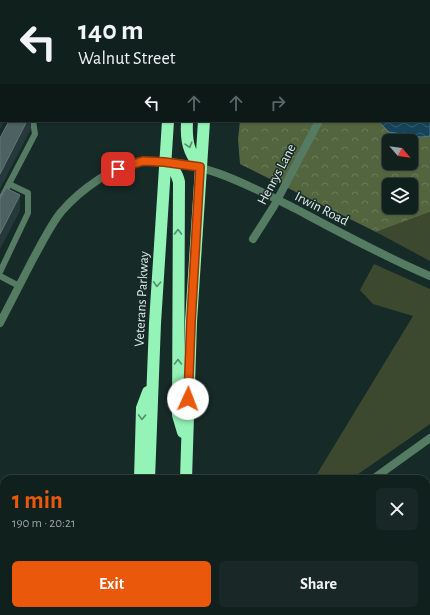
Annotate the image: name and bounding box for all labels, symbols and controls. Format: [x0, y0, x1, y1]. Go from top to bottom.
icon: left [12, 16, 64, 68]
text: 140 m [78, 17, 144, 45]
text: Walnut Street [78, 50, 175, 68]
icon: left [141, 92, 163, 114]
icon: ahead [183, 92, 205, 114]
icon: ahead [225, 92, 247, 114]
icon: right [267, 92, 289, 114]
north arrow [382, 134, 418, 170]
map controls [382, 134, 418, 214]
one-way arrow [184, 142, 193, 149]
street label: Henrys Lane [255, 142, 299, 207]
pin [101, 152, 135, 186]
icon: arrive [107, 158, 129, 180]
button: layers [382, 178, 418, 214]
street label: Irwin Road [292, 189, 351, 228]
one-way arrow [174, 229, 182, 235]
street label: Veterans Parkway [133, 251, 151, 347]
one-way arrow [153, 281, 161, 287]
one-way arrow [174, 359, 182, 365]
position arrow [167, 378, 209, 420]
one-way arrow [138, 414, 146, 420]
button: close [376, 488, 418, 530]
text: 1 min [12, 489, 63, 513]
text: 190 m · 20:21 [12, 517, 75, 530]
button: Exit [12, 561, 211, 607]
button: Share [219, 561, 418, 607]

